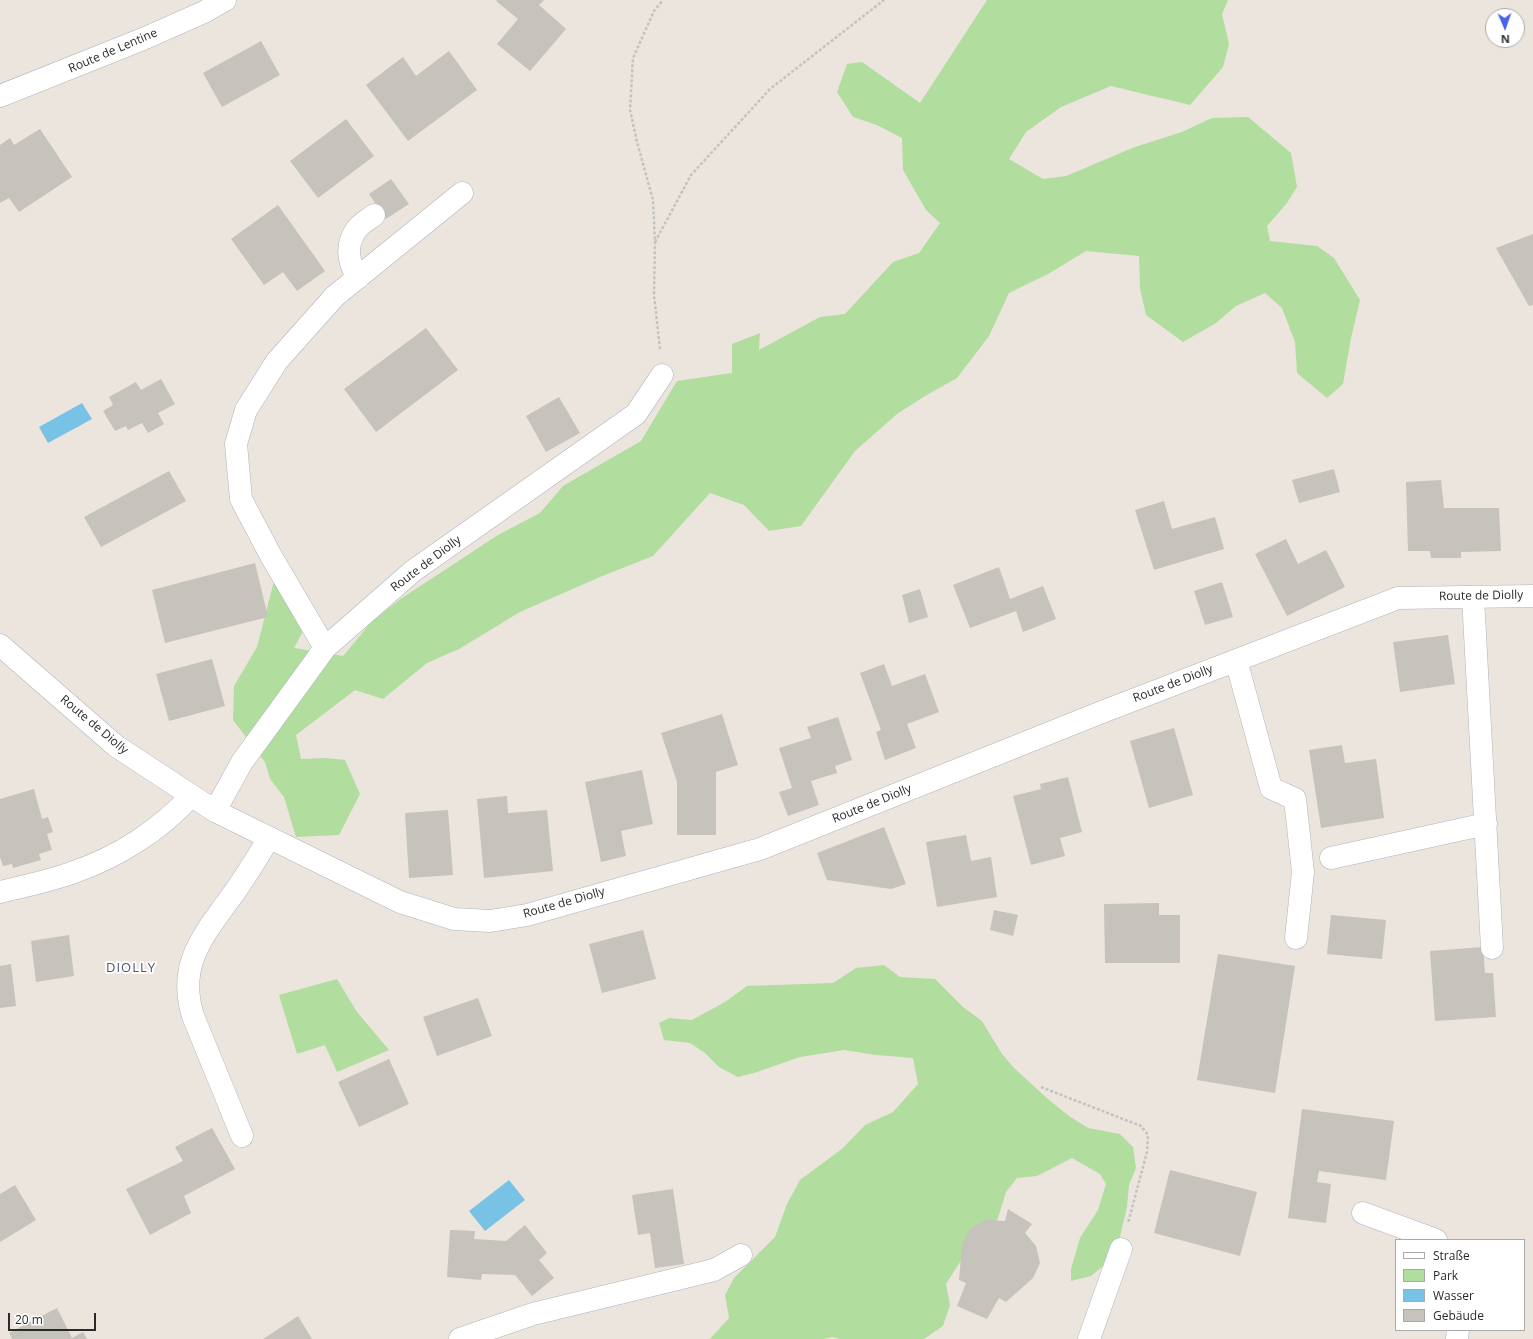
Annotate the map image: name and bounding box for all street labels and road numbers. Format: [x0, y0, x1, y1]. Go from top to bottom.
street label: Route de Lentine [66, 26, 160, 76]
street label: Route de Diolly [388, 533, 464, 595]
street label: Route de Diolly [1439, 588, 1523, 604]
street label: Route de Diolly [1131, 662, 1215, 706]
street label: Route de Diolly [57, 692, 131, 758]
street label: Route de Diolly [830, 782, 914, 826]
street label: Route de Diolly [521, 884, 607, 922]

